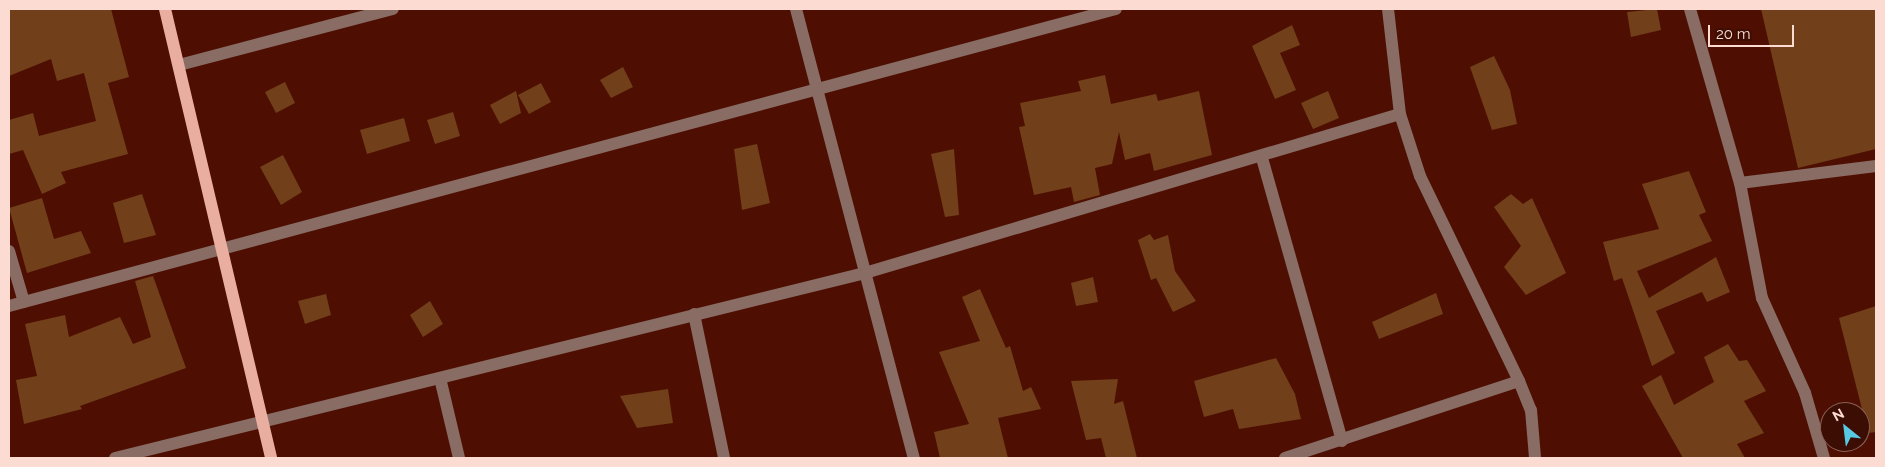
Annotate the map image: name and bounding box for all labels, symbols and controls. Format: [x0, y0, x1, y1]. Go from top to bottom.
scale bar [1710, 15, 1796, 47]
text: 20 m [1716, 25, 1751, 43]
north arrow [1820, 402, 1870, 452]
text: N [1830, 405, 1847, 424]

